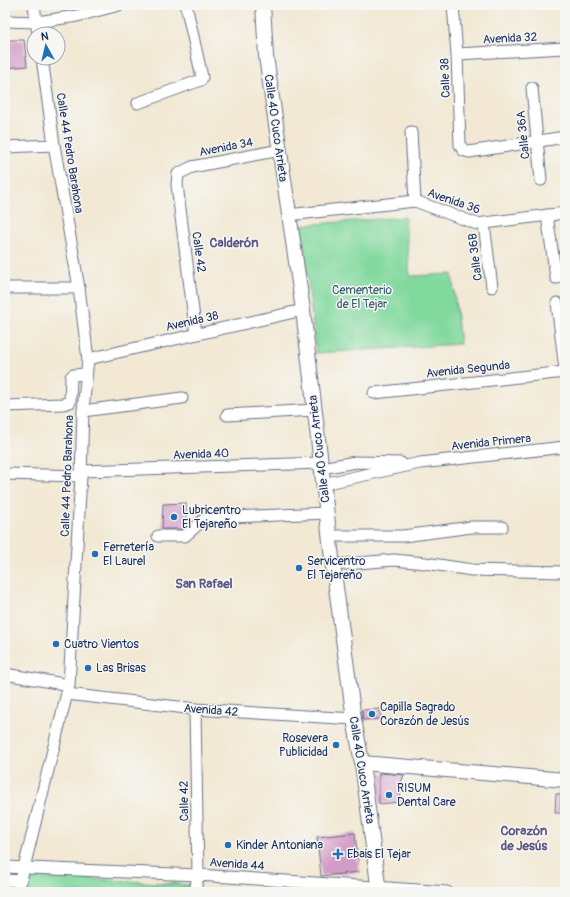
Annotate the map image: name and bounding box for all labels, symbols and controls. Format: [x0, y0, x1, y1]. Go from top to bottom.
north arrow [26, 26, 66, 66]
text: N [40, 30, 50, 44]
street label: Avenida 32 [482, 30, 538, 47]
street label: Calle 38 [437, 58, 454, 98]
street label: Calle 40 Cuco Arrieta [261, 73, 291, 183]
street label: Calle 44 Pedro Barahona [53, 92, 87, 215]
street label: Calle 36A [513, 110, 534, 160]
street label: Avenida 34 [198, 135, 254, 160]
street label: Avenida 36 [425, 185, 482, 217]
street label: Calle 42 [188, 231, 209, 274]
street label: Calle 36B [465, 232, 486, 282]
district label: Calderón [209, 235, 259, 251]
park label: Cementerio de El Tejar [332, 283, 392, 312]
street label: Avenida 38 [164, 308, 220, 335]
street label: Avenida Segunda [425, 358, 511, 381]
street label: Calle 40 Cuco Arrieta [305, 394, 334, 504]
street label: Calle 44 Pedro Barahona [58, 414, 77, 537]
street label: Avenida Primera [450, 431, 532, 454]
street label: Avenida 40 [173, 446, 229, 463]
place label: Lubricentro El Tejareño [182, 503, 241, 532]
marker: Lubricentro El Tejareño [169, 512, 179, 522]
place label: Ferretería El Laurel [103, 540, 154, 569]
marker: Ferretería El Laurel [90, 549, 100, 559]
place label: Servicentro El Tejareño [307, 554, 366, 583]
marker: Servicentro El Tejareño [294, 563, 304, 573]
district label: San Rafael [175, 576, 233, 592]
place label: Cuatro Vientos [64, 637, 140, 652]
marker: Cuatro Vientos [51, 639, 61, 649]
place label: Las Brisas [96, 661, 146, 676]
marker: Las Brisas [83, 663, 93, 673]
place label: Capilla Sagrado Corazón de Jesús [380, 700, 470, 729]
street label: Avenida 42 [183, 701, 239, 720]
marker: Capilla Sagrado Corazón de Jesús [367, 709, 377, 719]
street label: Calle 40 Cuco Arrieta [346, 715, 377, 825]
place label: Rosevera Publicidad [279, 731, 328, 760]
marker: Rosevera Publicidad [331, 740, 341, 750]
street label: Calle 42 [177, 780, 192, 822]
place label: RISUM Dental Care [397, 781, 456, 810]
marker: RISUM Dental Care [384, 790, 394, 800]
district label: Corazón de Jesús [501, 823, 548, 854]
place label: Kinder Antoniana [236, 838, 323, 853]
marker: Kinder Antoniana [223, 840, 233, 850]
place label: Ebais El Tejar [347, 847, 412, 862]
marker: Ebais El Tejar [332, 848, 344, 860]
street label: Avenida 44 [209, 855, 265, 874]

